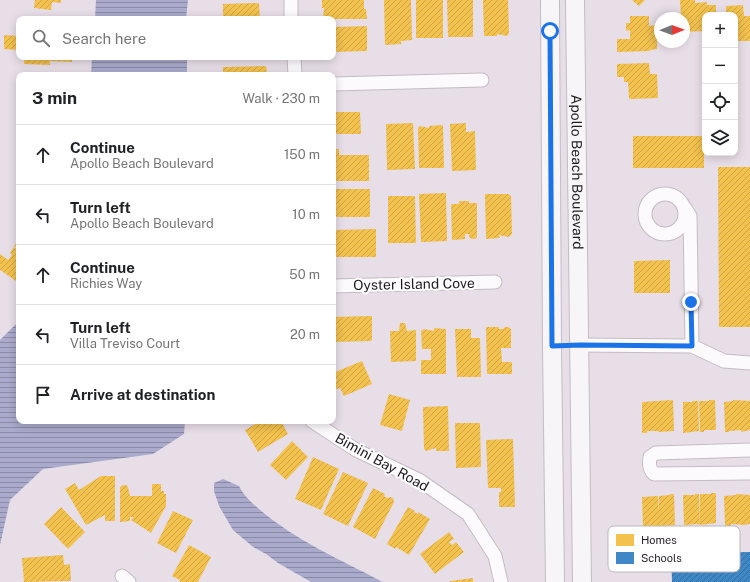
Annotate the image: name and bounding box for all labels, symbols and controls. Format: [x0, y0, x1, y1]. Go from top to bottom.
north arrow [654, 12, 690, 48]
map controls [702, 12, 738, 156]
button: + [702, 12, 738, 48]
search box [16, 16, 336, 60]
route start [541, 22, 559, 40]
icon: search [30, 27, 52, 49]
text: Search here [62, 30, 146, 47]
button: − [702, 48, 738, 84]
button: locate [702, 84, 738, 120]
text: 3 min [32, 88, 77, 108]
text: Walk · 230 m [242, 91, 320, 106]
street label: Apollo Beach Boulevard [568, 94, 586, 250]
button: layers [702, 120, 738, 156]
text: Continue [70, 139, 135, 156]
icon: ahead [32, 144, 54, 166]
text: 150 m [284, 147, 320, 162]
text: Apollo Beach Boulevard [70, 156, 214, 171]
text: Turn left [70, 199, 131, 216]
icon: left [32, 204, 54, 226]
text: 10 m [292, 207, 320, 222]
text: Apollo Beach Boulevard [70, 216, 214, 231]
text: Continue [70, 259, 135, 276]
icon: ahead [32, 264, 54, 286]
text: 50 m [289, 267, 320, 282]
street label: Oyster Island Cove [353, 275, 475, 293]
text: Richies Way [70, 276, 142, 291]
route end [682, 293, 700, 311]
text: Turn left [70, 319, 131, 336]
icon: left [32, 324, 54, 346]
text: 20 m [290, 327, 320, 342]
text: Villa Treviso Court [70, 336, 180, 351]
icon: arrive [32, 384, 54, 406]
text: Arrive at destination [70, 386, 215, 403]
street label: Bimini Bay Road [332, 430, 432, 494]
legend [608, 526, 740, 572]
text: Homes [641, 534, 677, 546]
text: Schools [641, 552, 682, 564]

